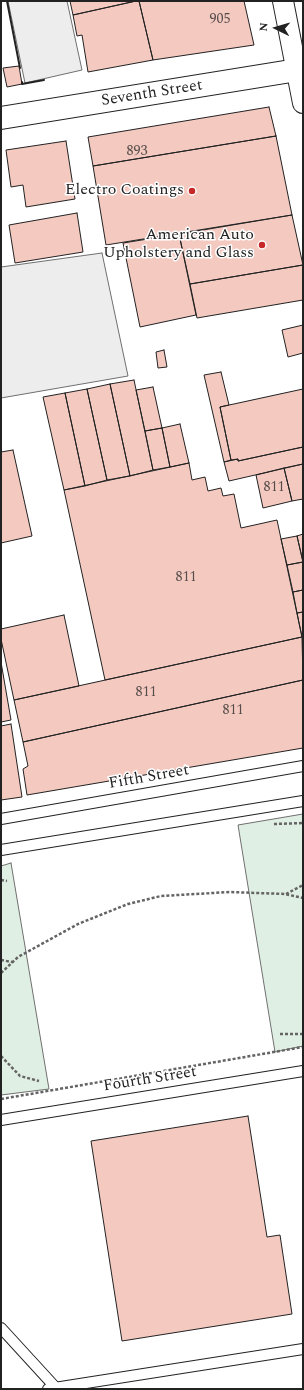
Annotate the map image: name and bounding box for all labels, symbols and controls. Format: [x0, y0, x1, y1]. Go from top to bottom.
north arrow [256, 8, 296, 48]
house number: 905 [210, 12, 230, 28]
text: N [255, 22, 272, 32]
street label: Seventh Street [100, 77, 204, 111]
house number: 893 [127, 144, 147, 160]
place label: Electro Coatings [65, 181, 184, 201]
marker: Electro Coatings [187, 186, 197, 196]
place label: American Auto Upholstery and Glass [103, 226, 254, 264]
marker: American Auto Upholstery and Glass [257, 240, 267, 250]
house number: 811 [264, 480, 284, 496]
house number: 811 [176, 570, 196, 586]
house number: 811 [136, 685, 156, 701]
house number: 811 [223, 703, 243, 719]
street label: Fifth Street [107, 762, 191, 794]
street label: Fourth Street [102, 1063, 198, 1097]

